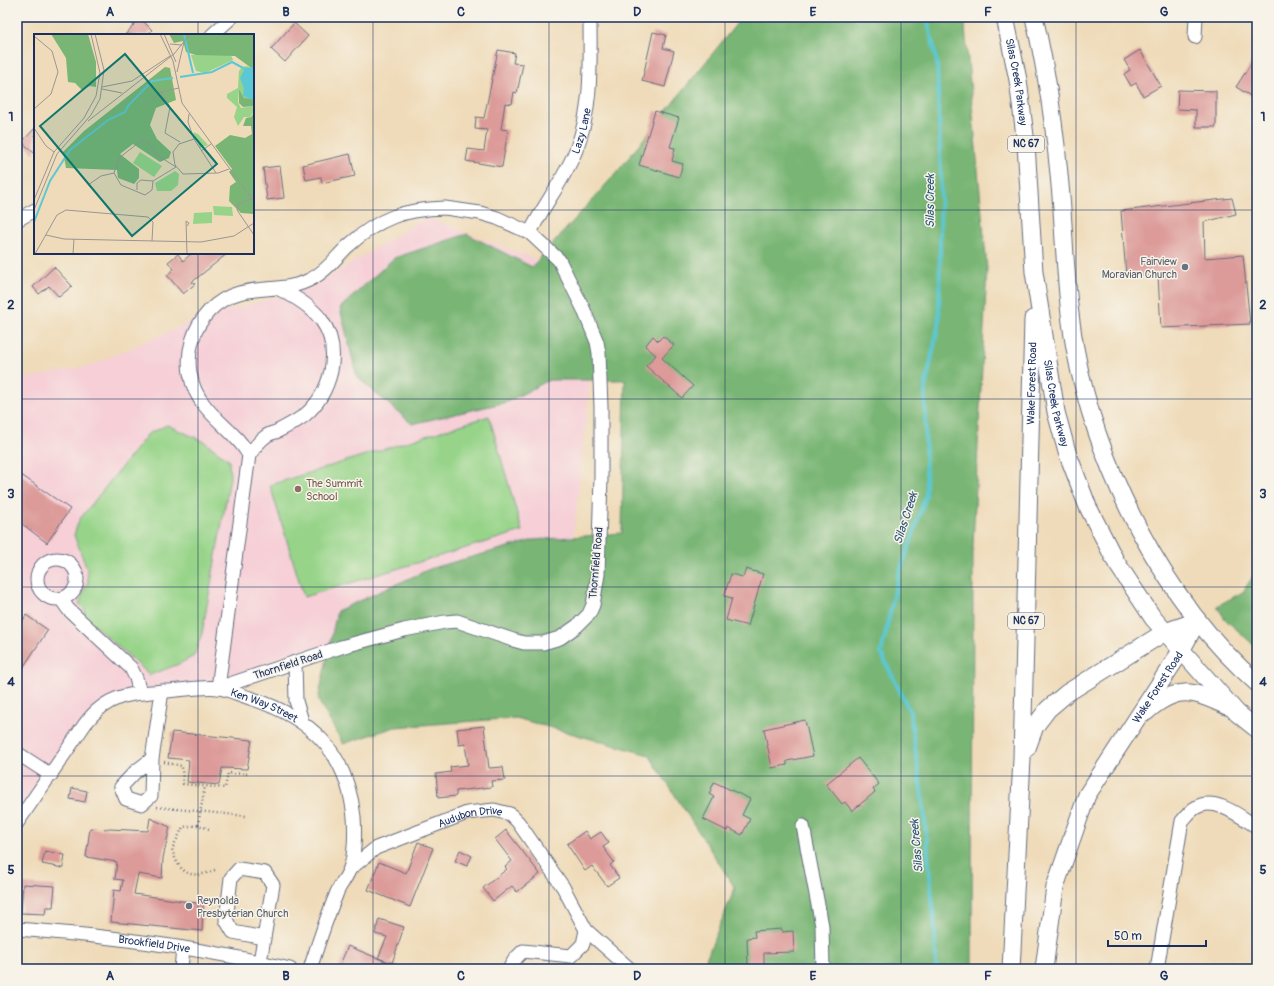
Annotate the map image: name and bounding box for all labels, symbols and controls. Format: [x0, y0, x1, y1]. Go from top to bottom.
text: A [106, 4, 115, 20]
text: B [282, 4, 290, 20]
text: C [457, 4, 465, 20]
text: D [633, 4, 641, 20]
text: E [810, 4, 817, 20]
text: F [984, 4, 992, 20]
text: G [1160, 4, 1169, 20]
inset map [34, 34, 254, 254]
street label: Silas Creek Parkway [1003, 37, 1030, 127]
street label: Lazy Lane [569, 106, 593, 156]
text: 1 [8, 109, 14, 125]
text: 1 [1260, 109, 1266, 125]
road number: NC 67 [1008, 136, 1044, 152]
water label: Silas Creek [923, 173, 938, 228]
place label: Fairview Moravian Church [1102, 255, 1178, 281]
marker: Fairview Moravian Church [1180, 262, 1190, 272]
text: 2 [7, 297, 15, 313]
text: 2 [1259, 297, 1267, 313]
street label: Wake Forest Road [1024, 342, 1039, 425]
street label: Silas Creek Parkway [1041, 359, 1072, 448]
place label: The Summit School [306, 477, 363, 503]
marker: The Summit School [293, 484, 303, 494]
text: 3 [7, 486, 15, 502]
text: 3 [1259, 486, 1267, 502]
water label: Silas Creek [891, 489, 922, 546]
street label: Thornfield Road [586, 526, 606, 600]
road number: NC 67 [1008, 613, 1044, 629]
street label: Thornfield Road [252, 648, 324, 682]
street label: Wake Forest Road [1129, 649, 1185, 725]
text: 4 [7, 674, 15, 690]
text: 4 [1259, 674, 1267, 690]
street label: Ken Way Street [229, 685, 301, 725]
street label: Audubon Drive [436, 803, 504, 830]
water label: Silas Creek [907, 818, 927, 873]
text: 5 [7, 862, 15, 878]
text: 5 [1259, 862, 1267, 878]
place label: Reynolda Presbyterian Church [197, 894, 288, 920]
marker: Reynolda Presbyterian Church [184, 901, 194, 911]
scale bar [1108, 922, 1206, 948]
text: 50 m [1114, 929, 1142, 944]
street label: Brookfield Drive [118, 932, 192, 955]
text: A [106, 968, 115, 984]
text: B [282, 968, 290, 984]
text: C [457, 968, 465, 984]
text: D [633, 968, 641, 984]
text: E [810, 968, 817, 984]
text: F [984, 968, 992, 984]
text: G [1160, 968, 1169, 984]

